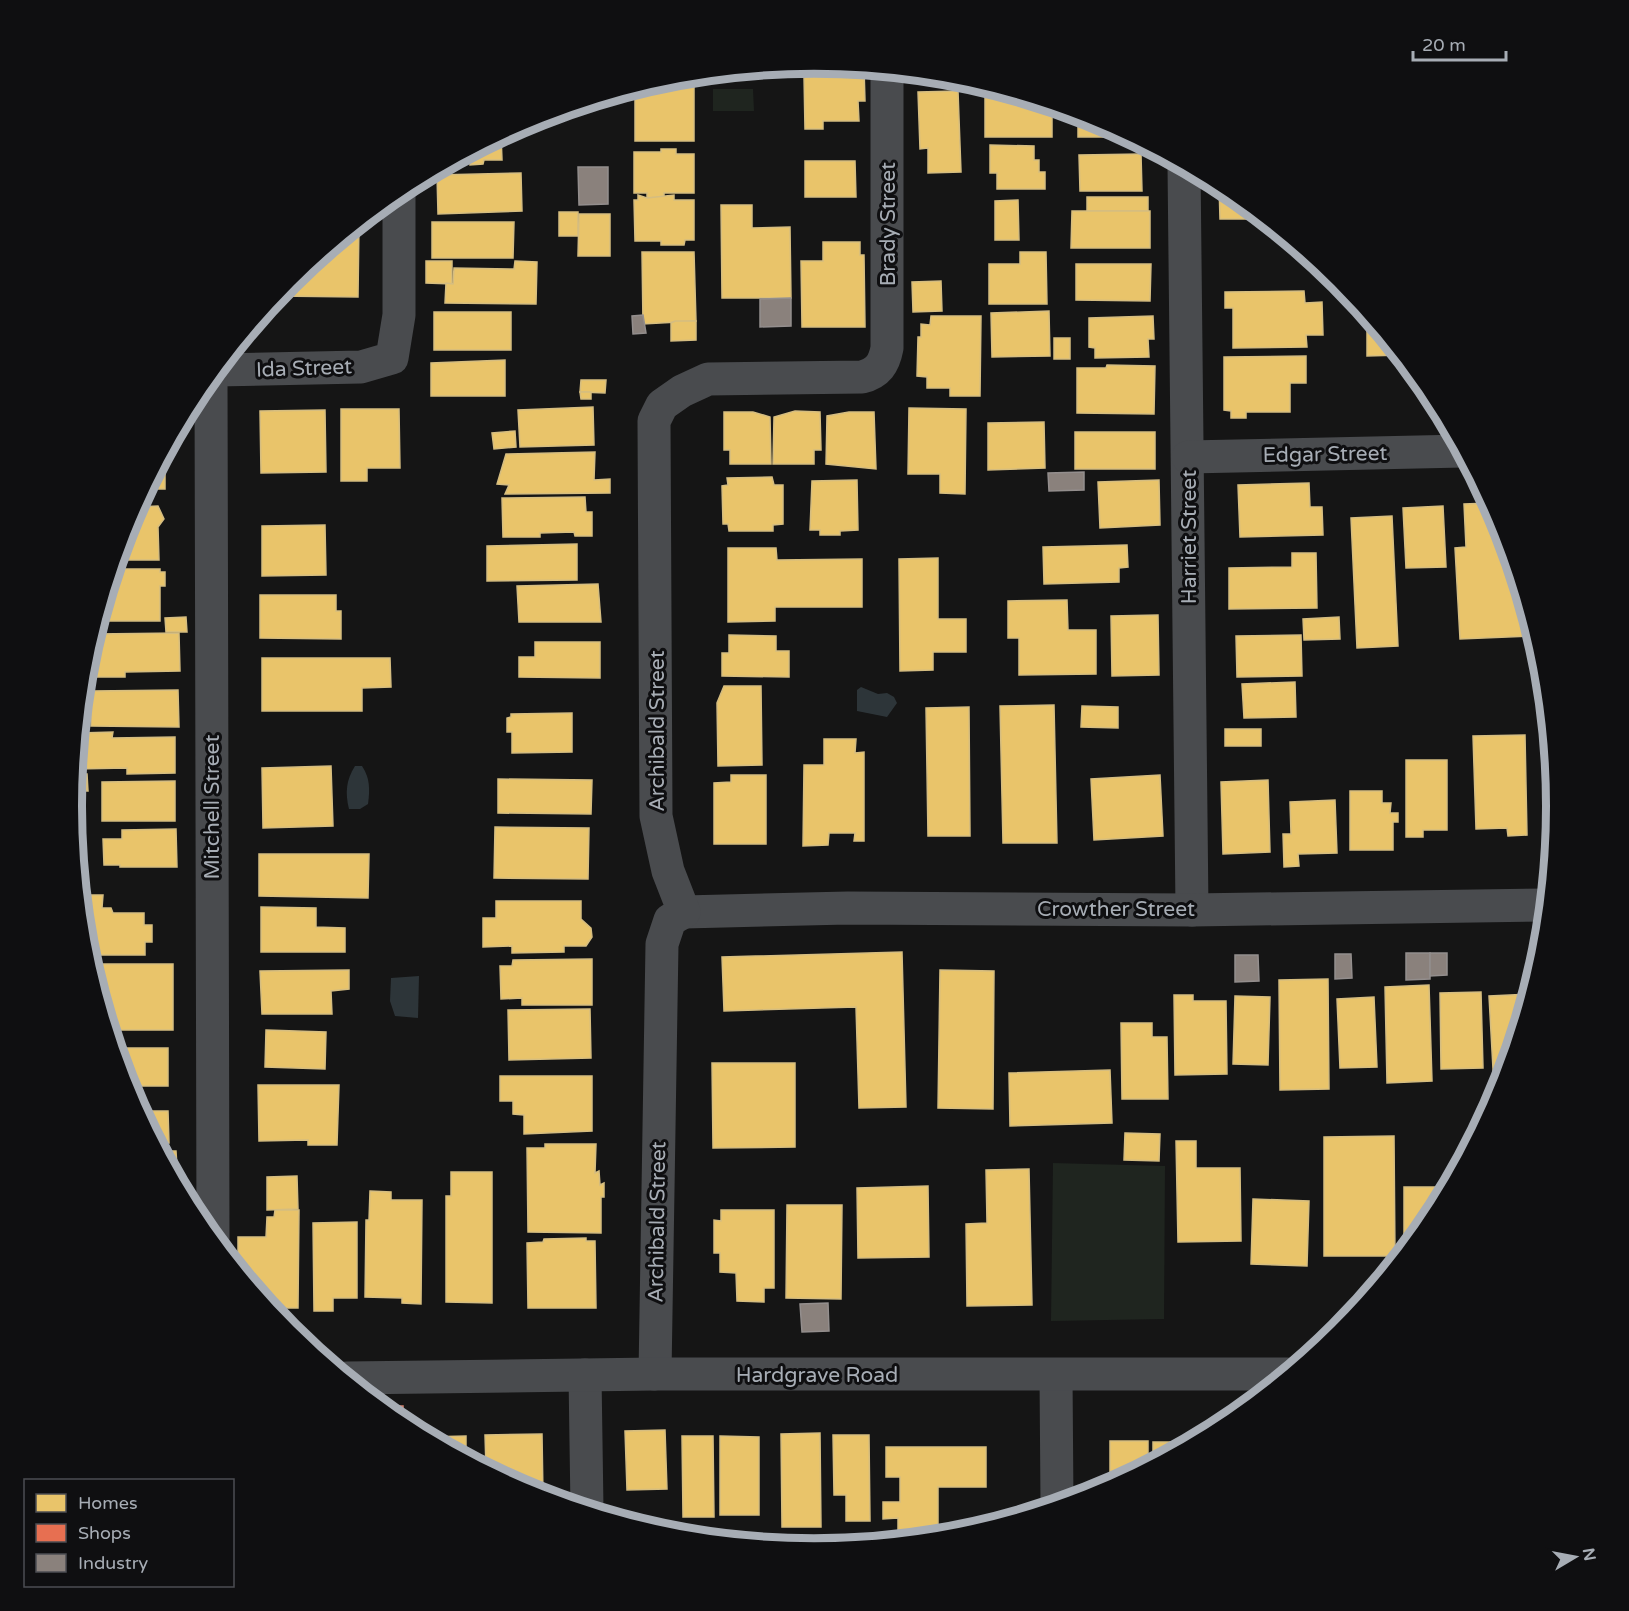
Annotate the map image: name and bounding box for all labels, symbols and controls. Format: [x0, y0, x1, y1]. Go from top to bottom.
scale bar [1413, 24, 1506, 62]
text: 20 m [1422, 34, 1466, 56]
street label: Brady Street [876, 162, 901, 286]
street label: Ida Street [255, 354, 353, 383]
street label: Edgar Street [1262, 441, 1388, 468]
street label: Harriet Street [1177, 470, 1202, 604]
street label: Archibald Street [645, 650, 670, 812]
street label: Mitchell Street [200, 735, 225, 879]
street label: Crowther Street [1037, 897, 1195, 922]
street label: Archibald Street [644, 1141, 671, 1303]
street label: Hardgrave Road [736, 1363, 898, 1388]
legend [24, 1479, 234, 1587]
text: Homes [78, 1492, 138, 1514]
text: Shops [78, 1522, 131, 1544]
north arrow [1545, 1527, 1605, 1587]
text: N [1578, 1547, 1600, 1563]
text: Industry [78, 1552, 149, 1574]

